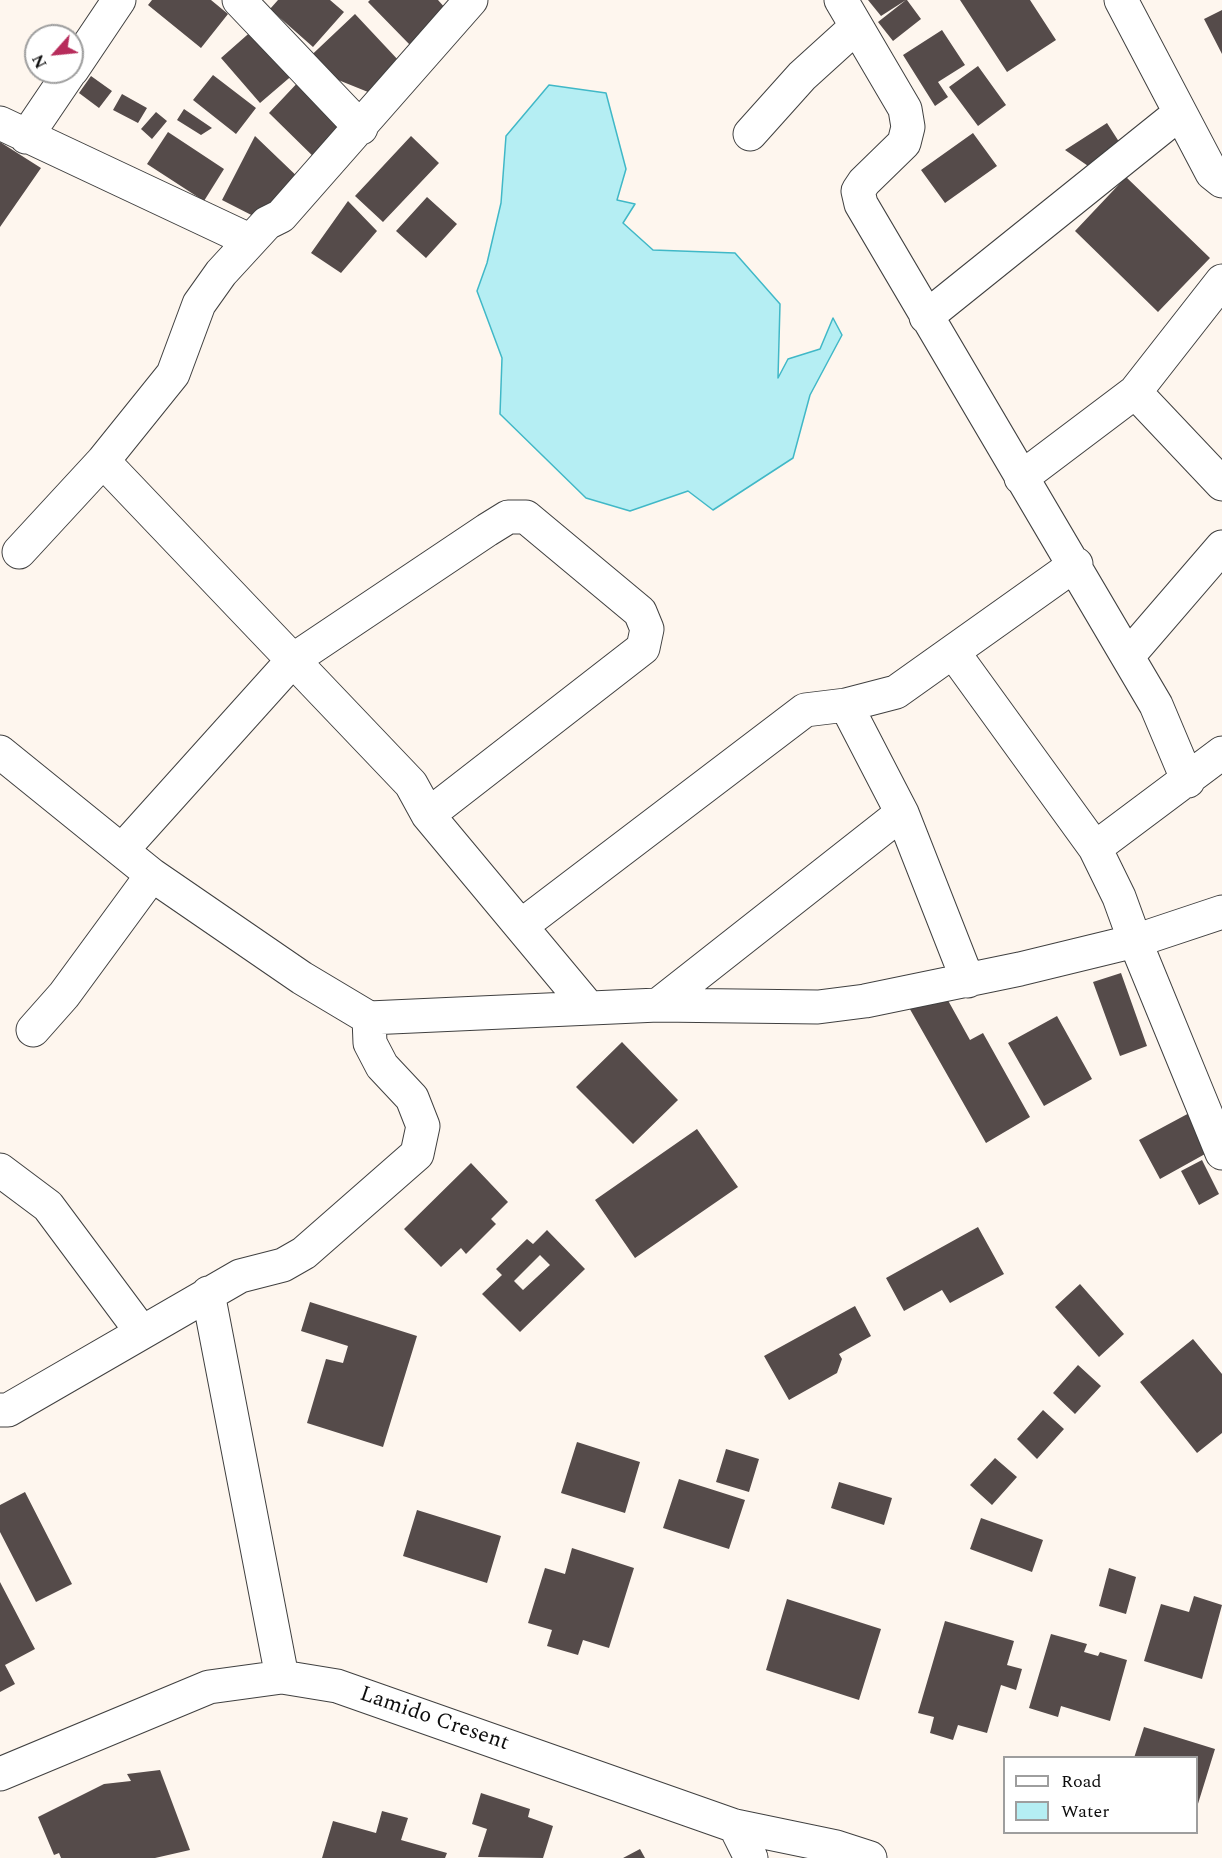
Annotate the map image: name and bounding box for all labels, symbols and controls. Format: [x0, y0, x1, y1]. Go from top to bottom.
north arrow [24, 24, 84, 84]
text: N [26, 50, 53, 73]
street label: Lamido Cresent [356, 1682, 512, 1758]
legend [1003, 1756, 1198, 1834]
text: Road [1061, 1768, 1102, 1795]
text: Water [1061, 1798, 1109, 1825]

